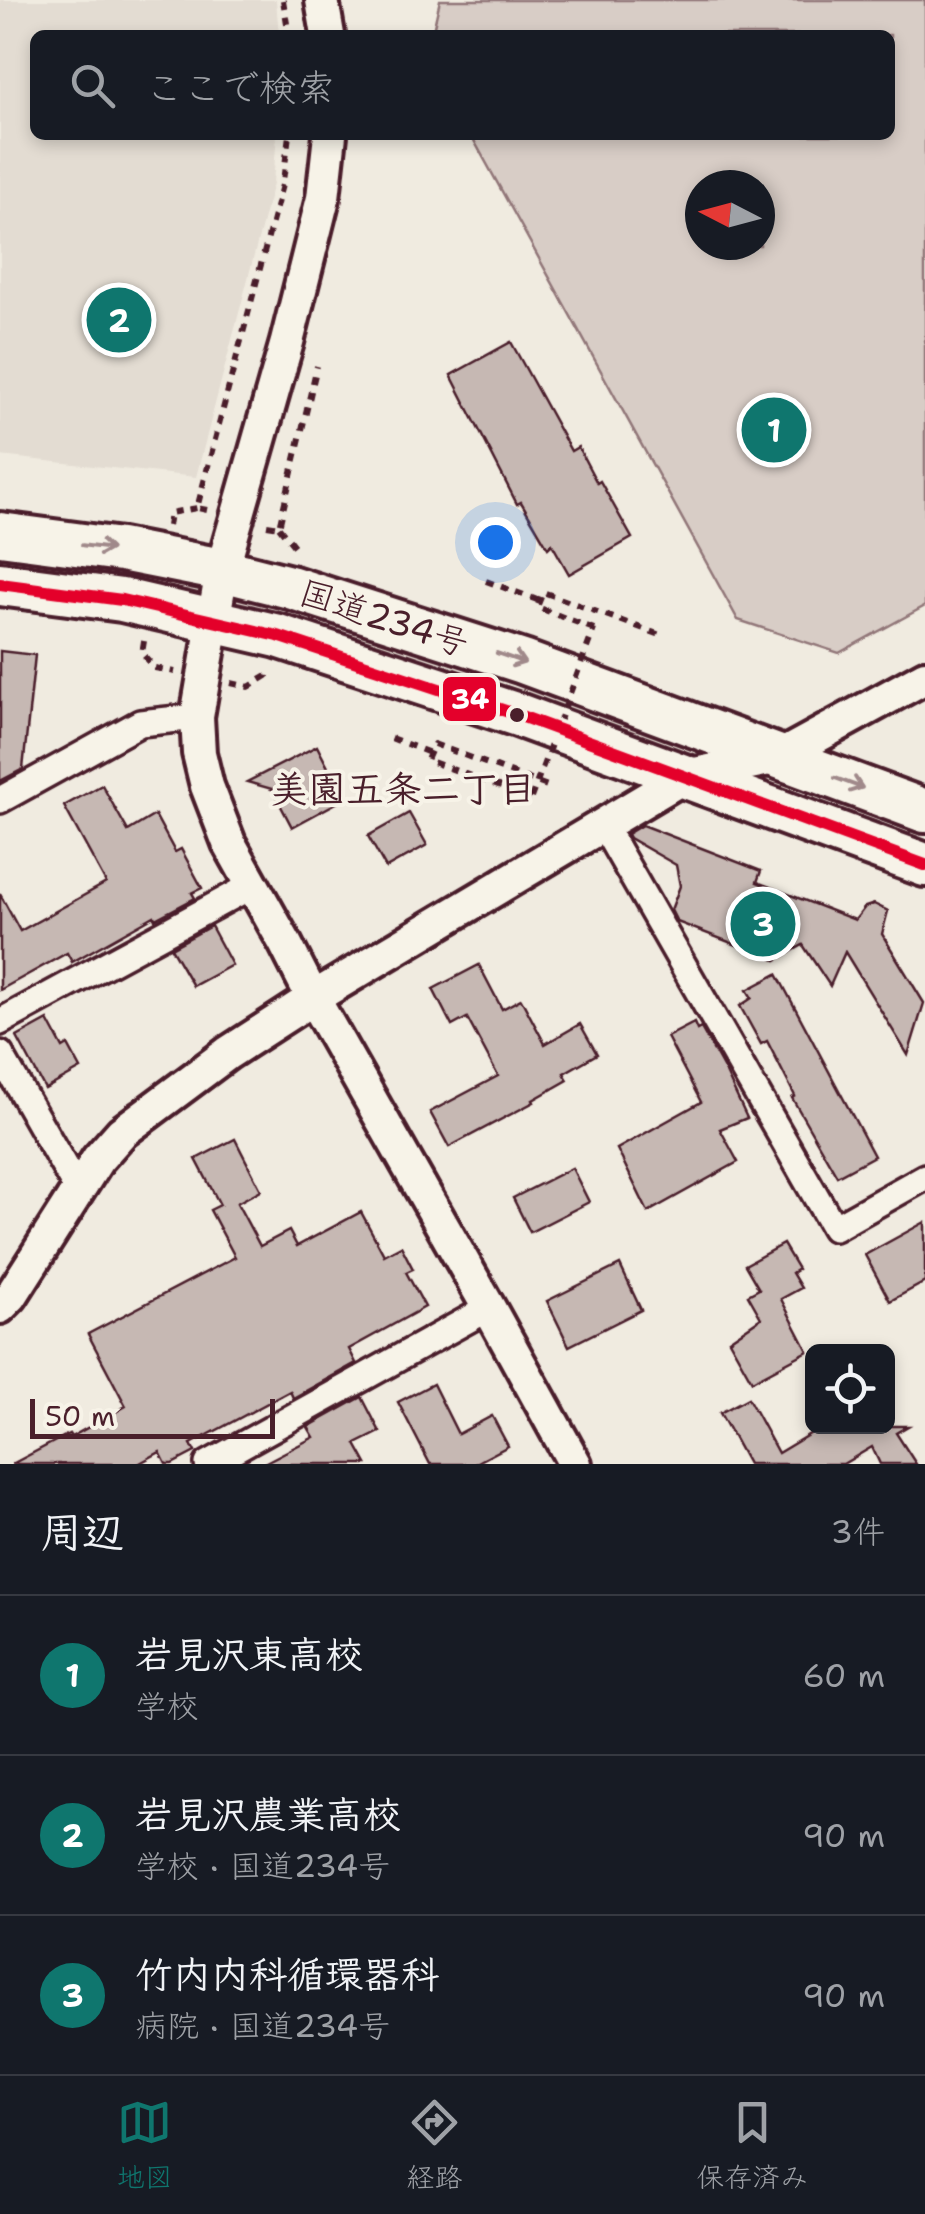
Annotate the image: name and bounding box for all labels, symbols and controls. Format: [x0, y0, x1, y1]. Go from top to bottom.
search box [30, 30, 895, 140]
icon: search [65, 58, 120, 113]
text: ここで検索 [145, 62, 335, 113]
north arrow [685, 170, 775, 260]
pin: 2 [86, 282, 152, 358]
pin: 1 [742, 392, 806, 468]
your location [470, 517, 521, 568]
one-way arrow [80, 538, 112, 557]
street label: 国道234号 [293, 568, 475, 667]
one-way arrow [495, 651, 527, 669]
line badge: 34 [441, 675, 498, 723]
text: 34 [451, 680, 490, 718]
unlabelled marker [507, 705, 527, 725]
district label: 美園五条二丁目 [270, 763, 536, 814]
one-way arrow [833, 775, 864, 793]
pin: 3 [730, 886, 796, 962]
map controls [805, 1344, 895, 1434]
button: locate [805, 1344, 895, 1434]
scale bar [30, 1394, 275, 1438]
text: 50 m [45, 1397, 115, 1435]
text: 周辺 [40, 1504, 124, 1560]
text: 3件 [831, 1510, 885, 1553]
text: 岩見沢東高校 [135, 1629, 363, 1680]
text: 1 [65, 1654, 80, 1697]
text: 60 m [803, 1654, 885, 1697]
text: 学校 [135, 1684, 199, 1727]
text: 岩見沢農業高校 [135, 1789, 401, 1840]
text: 2 [61, 1814, 84, 1857]
text: 90 m [802, 1814, 885, 1857]
text: 学校 · 国道234号 [135, 1844, 390, 1887]
text: 竹内内科循環器科 [135, 1949, 439, 2000]
text: 3 [61, 1974, 84, 2017]
text: 90 m [802, 1974, 885, 2017]
text: 病院 · 国道234号 [135, 2004, 390, 2047]
tab: 地図 [117, 2095, 173, 2196]
tab: 経路 [406, 2095, 462, 2196]
tab: 保存済み [696, 2095, 808, 2196]

